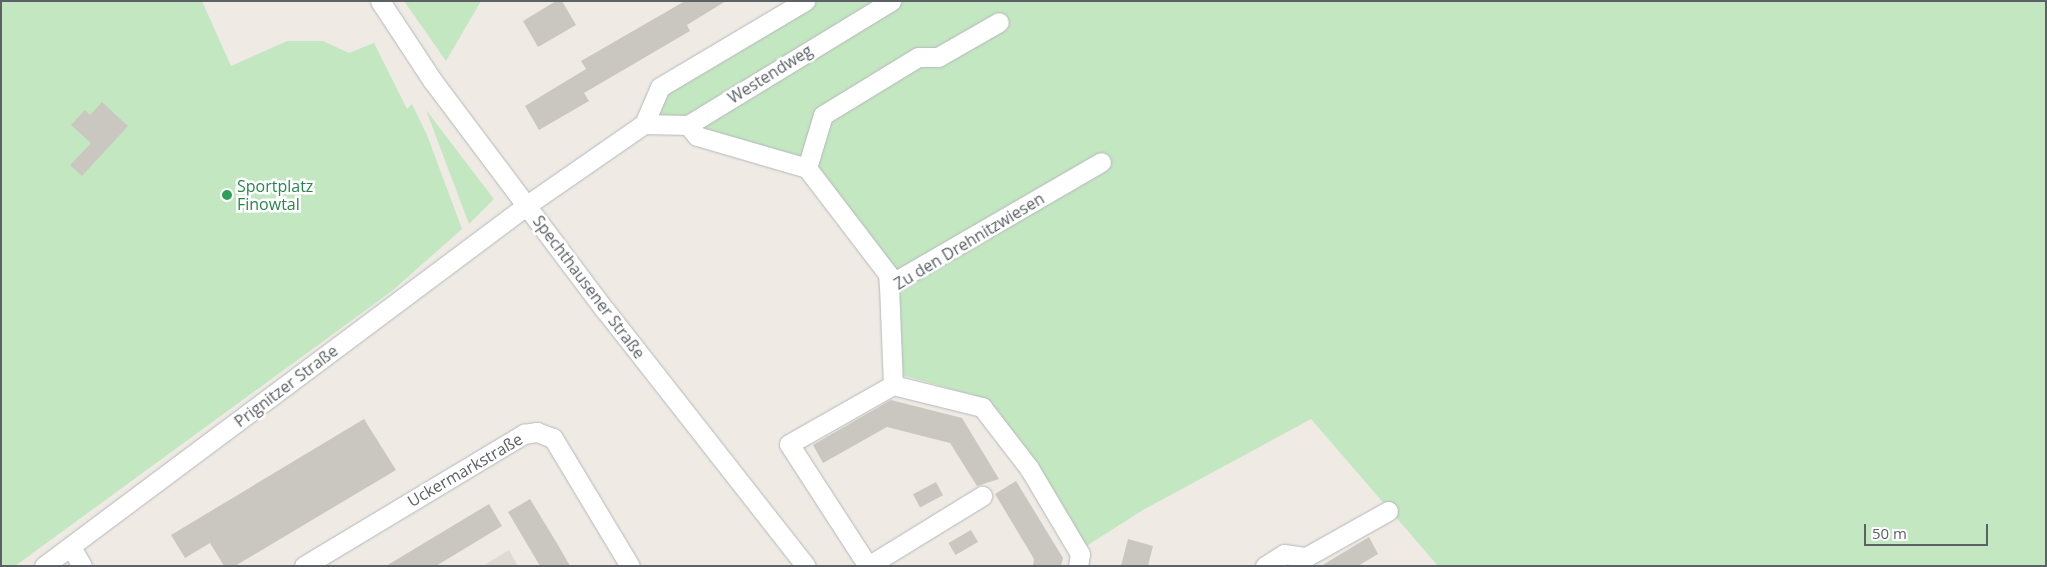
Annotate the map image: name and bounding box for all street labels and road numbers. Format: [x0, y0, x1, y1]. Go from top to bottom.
street label: Westendweg [724, 40, 816, 108]
street label: Zu den Drehnitzwiesen [890, 189, 1048, 293]
street label: Spechthausener Straße [529, 212, 649, 362]
street label: Prignitzer Straße [231, 341, 341, 431]
street label: Uckermarkstraße [404, 429, 526, 511]

